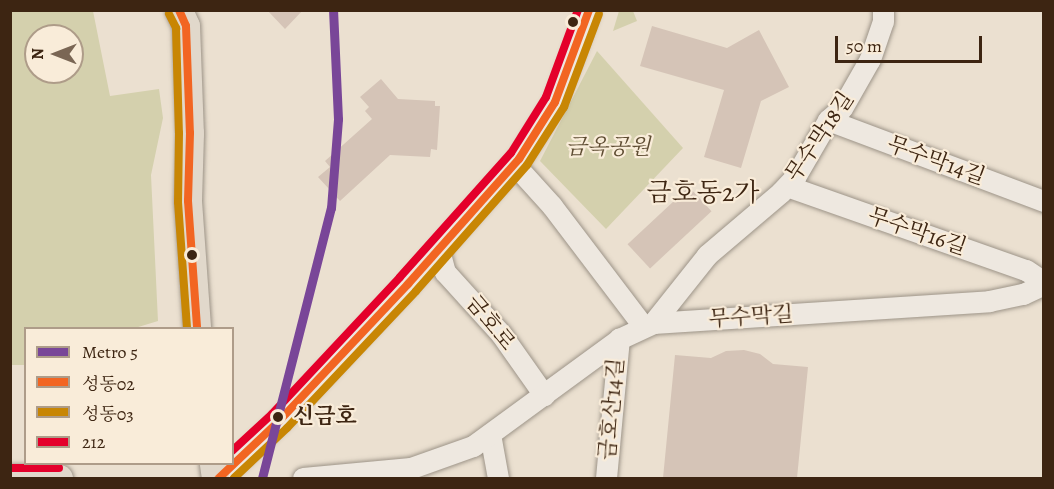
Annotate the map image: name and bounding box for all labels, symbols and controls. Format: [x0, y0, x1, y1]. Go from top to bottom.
unlabelled marker [567, 16, 579, 28]
north arrow [24, 24, 84, 84]
scale bar [838, 24, 985, 62]
text: 50 m [846, 34, 882, 58]
text: N [27, 48, 49, 60]
street label: 무수막18길 [780, 87, 860, 187]
street label: 무수막14길 [883, 131, 989, 191]
park label: 금옥공원 [565, 135, 651, 161]
district label: 금호동2가 [647, 177, 759, 209]
street label: 무수막16길 [864, 203, 970, 261]
unlabelled marker [186, 249, 198, 261]
street label: 금호로 [460, 290, 520, 356]
street label: 무수막길 [708, 301, 794, 333]
legend [24, 327, 234, 465]
text: Metro 5 [82, 340, 138, 364]
street label: 금호산14길 [594, 357, 630, 461]
text: 성동02 [82, 372, 135, 396]
text: 성동03 [82, 402, 134, 426]
place label: 신금호 [293, 404, 357, 430]
marker: 신금호 [268, 407, 288, 427]
text: 212 [82, 430, 105, 454]

